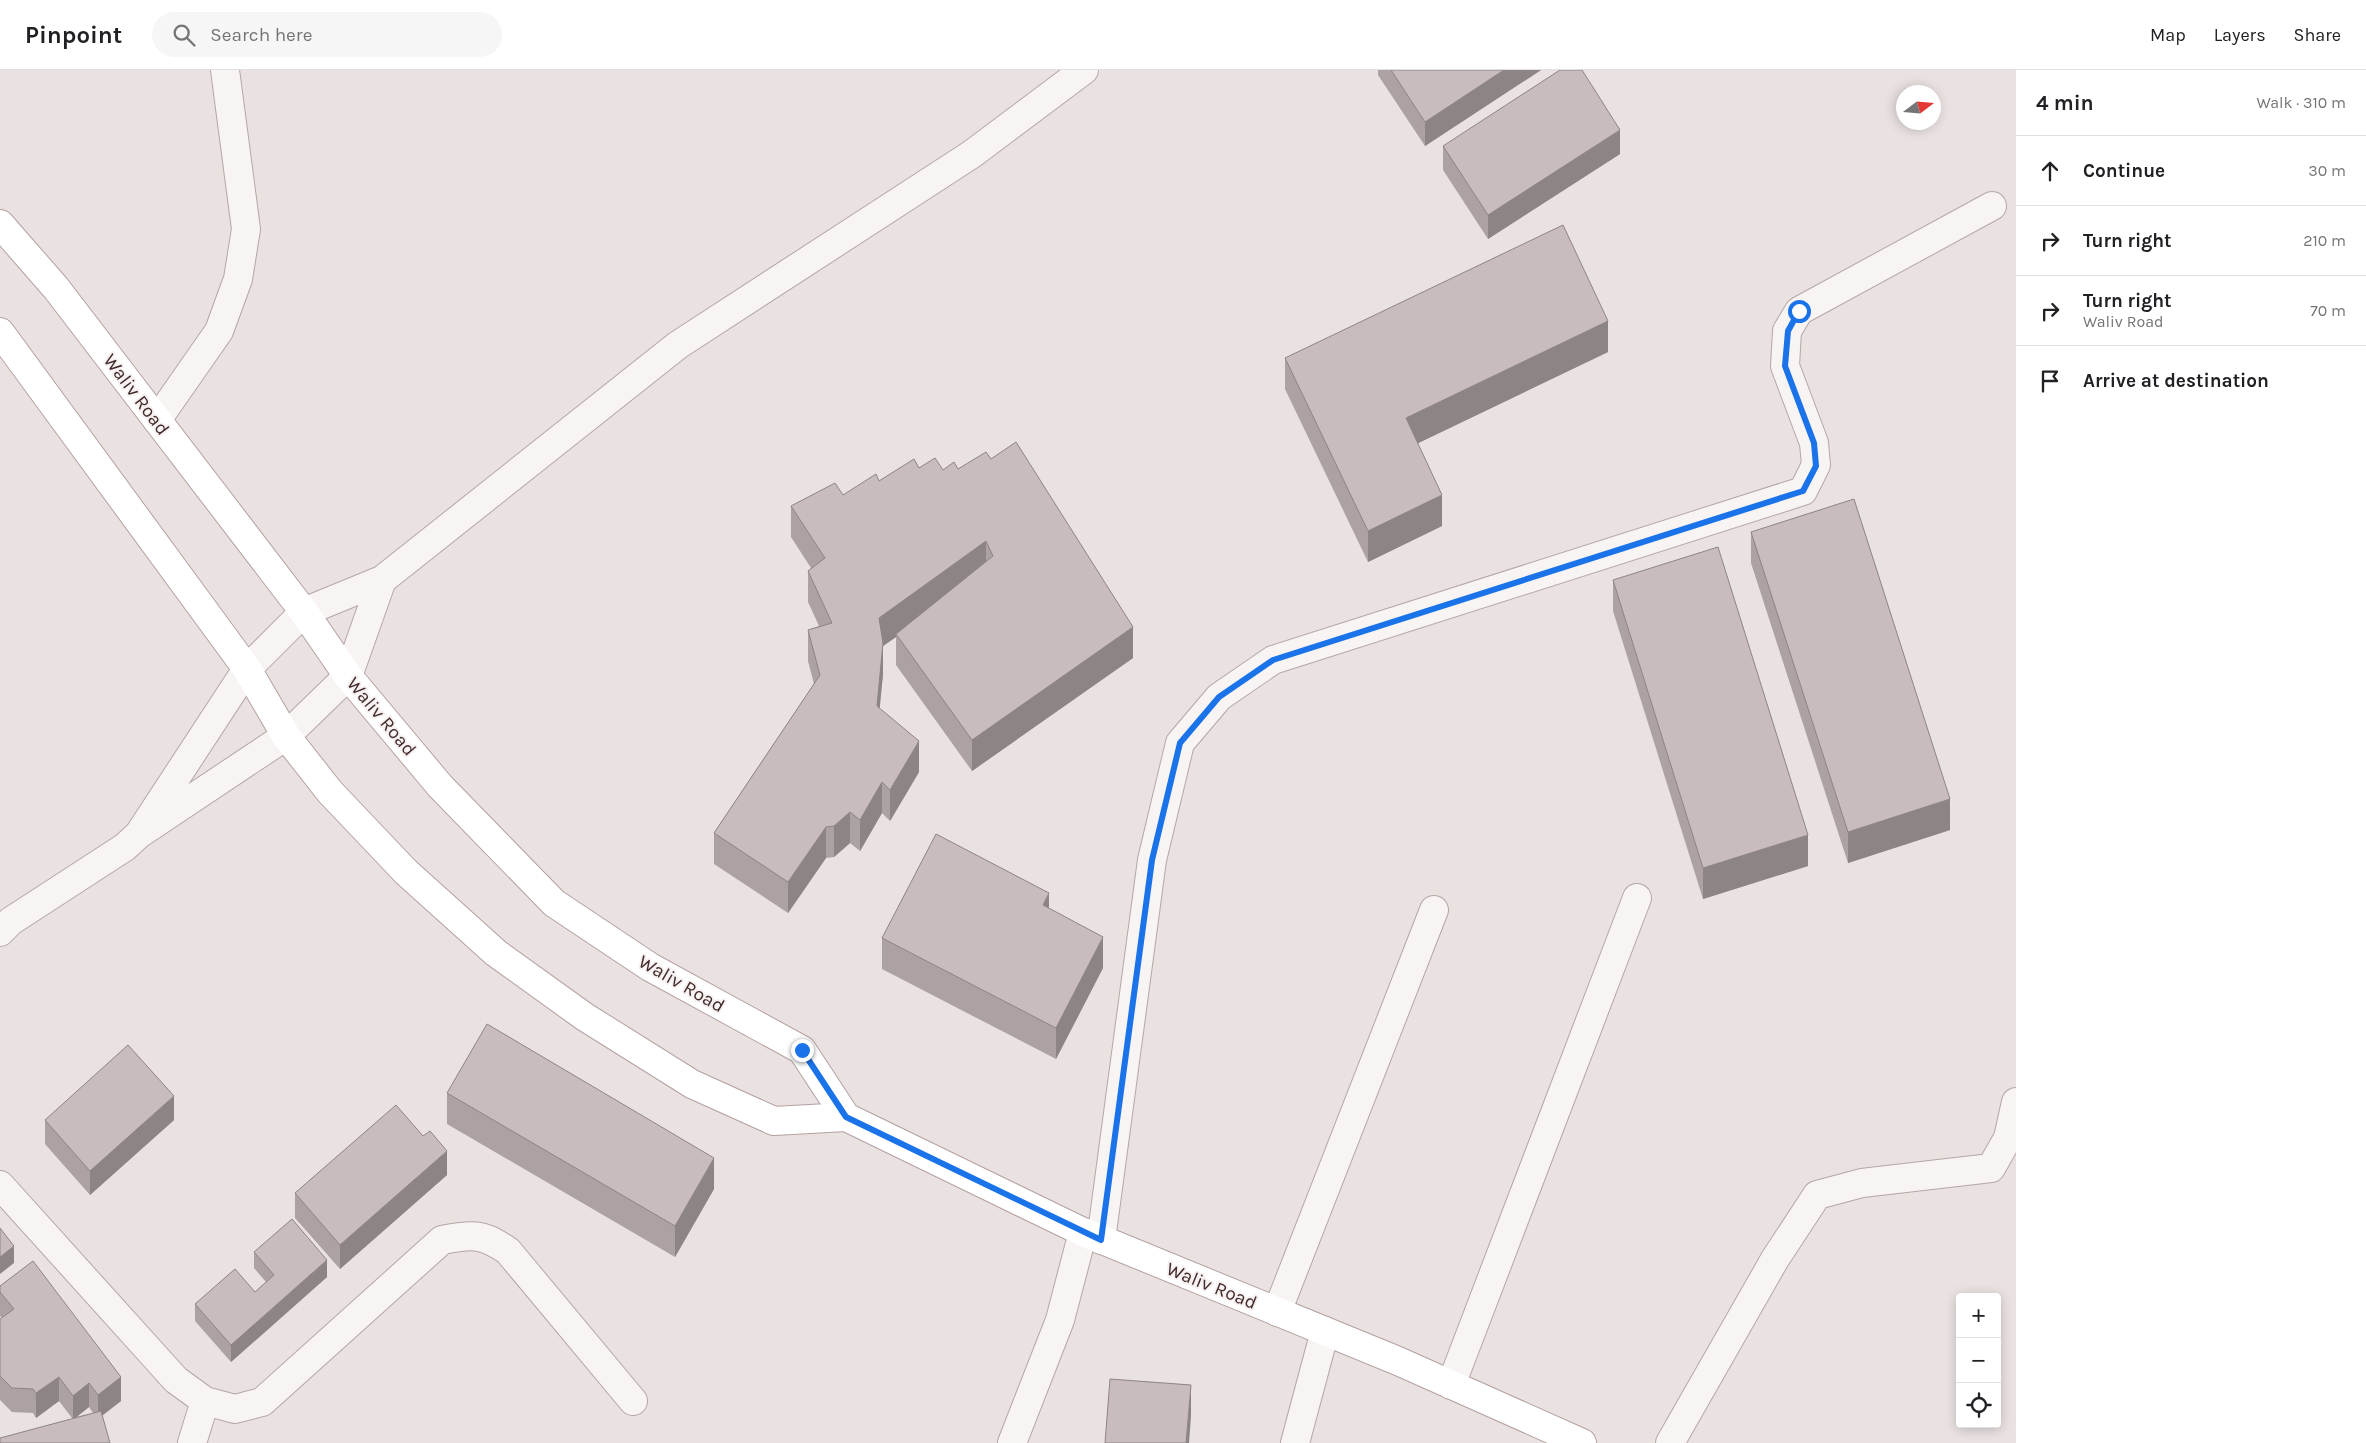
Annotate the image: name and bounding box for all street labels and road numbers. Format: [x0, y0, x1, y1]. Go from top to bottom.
street label: Waliv Road [99, 350, 174, 439]
street label: Waliv Road [342, 673, 420, 760]
street label: Waliv Road [635, 950, 728, 1017]
street label: Waliv Road [1163, 1258, 1260, 1314]

